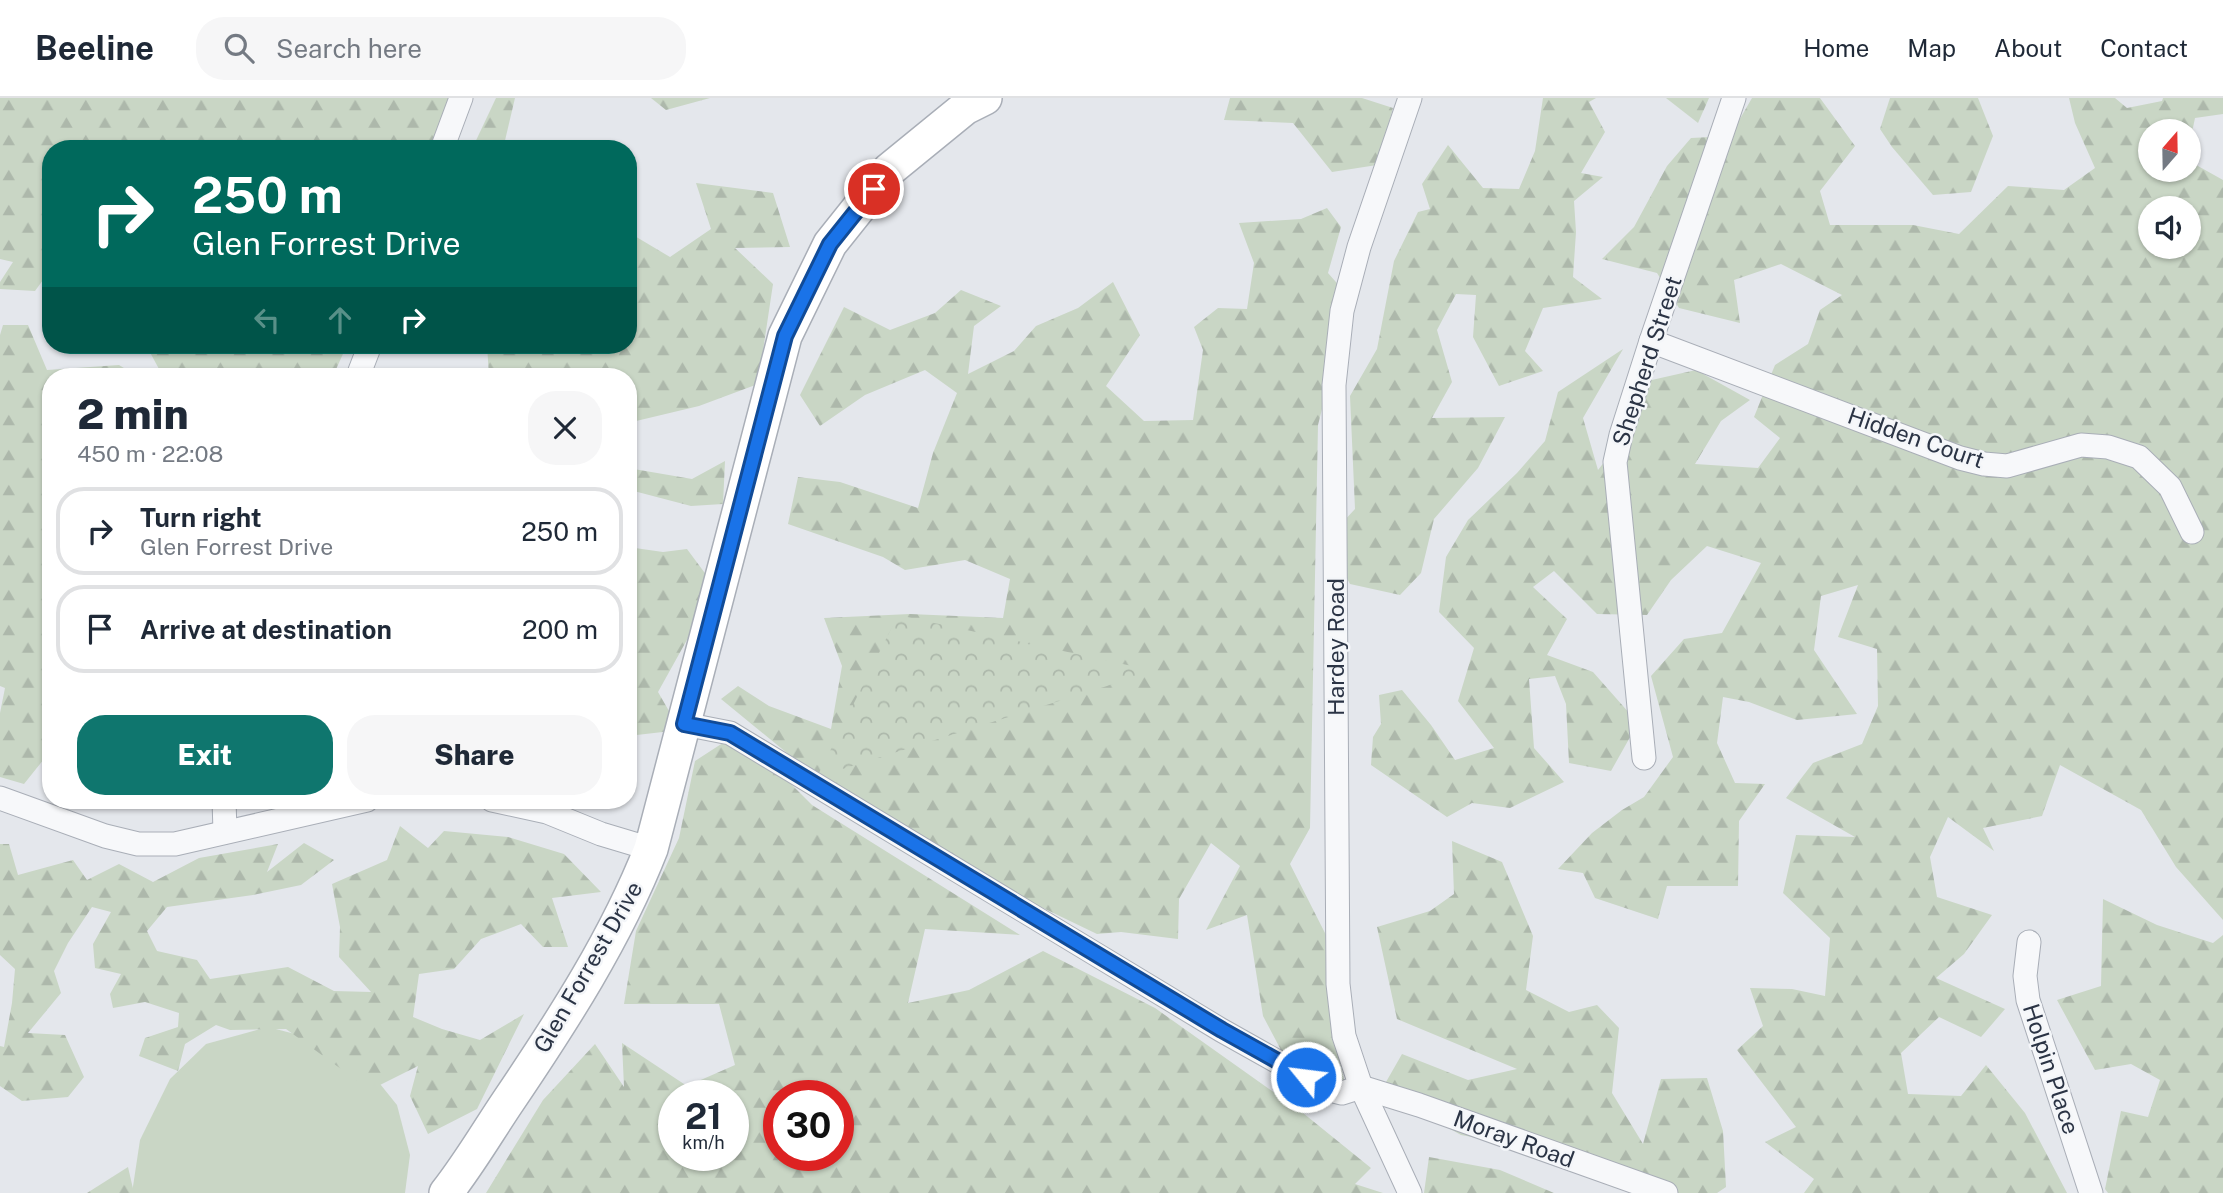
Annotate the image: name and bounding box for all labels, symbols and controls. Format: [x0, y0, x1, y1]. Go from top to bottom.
search box [196, 17, 686, 80]
text: Beeline [35, 29, 154, 67]
icon: search [220, 29, 258, 67]
text: Search here [276, 33, 422, 64]
text: Home [1803, 34, 1869, 62]
text: Map [1907, 34, 1956, 62]
text: About [1994, 34, 2062, 62]
text: Contact [2100, 34, 2188, 62]
north arrow [2138, 119, 2202, 182]
map controls [2138, 119, 2201, 259]
pin [844, 159, 904, 219]
text: 250 m [192, 166, 343, 224]
icon: right [77, 168, 168, 259]
icon: arrive [855, 170, 893, 208]
button: sound [2138, 196, 2201, 259]
text: Glen Forrest Drive [192, 225, 461, 262]
street label: Shepherd Street [1606, 273, 1687, 449]
icon: left [248, 301, 286, 339]
icon: ahead [321, 301, 359, 339]
icon: right [394, 301, 432, 339]
text: 2 min [77, 389, 189, 438]
button: close [528, 391, 602, 465]
street label: Hidden Court [1844, 402, 1988, 473]
text: 450 m · 22:08 [77, 440, 223, 467]
text: Turn right [140, 502, 262, 533]
icon: right [81, 512, 119, 550]
text: 250 m [521, 516, 598, 547]
text: Glen Forrest Drive [140, 533, 333, 560]
street label: Hardey Road [1322, 578, 1349, 716]
icon: arrive [81, 610, 119, 648]
text: Arrive at destination [140, 614, 392, 645]
text: 200 m [522, 614, 598, 645]
button: Exit [77, 715, 333, 795]
button: Share [347, 715, 602, 795]
street label: Glen Forrest Drive [528, 876, 648, 1057]
street label: Holpin Place [2018, 1000, 2085, 1137]
position arrow [1269, 1040, 1343, 1114]
speed limit sign: 30 [763, 1080, 854, 1171]
text: 21 [685, 1096, 722, 1137]
street label: Moray Road [1450, 1104, 1578, 1173]
text: km/h [682, 1132, 725, 1153]

